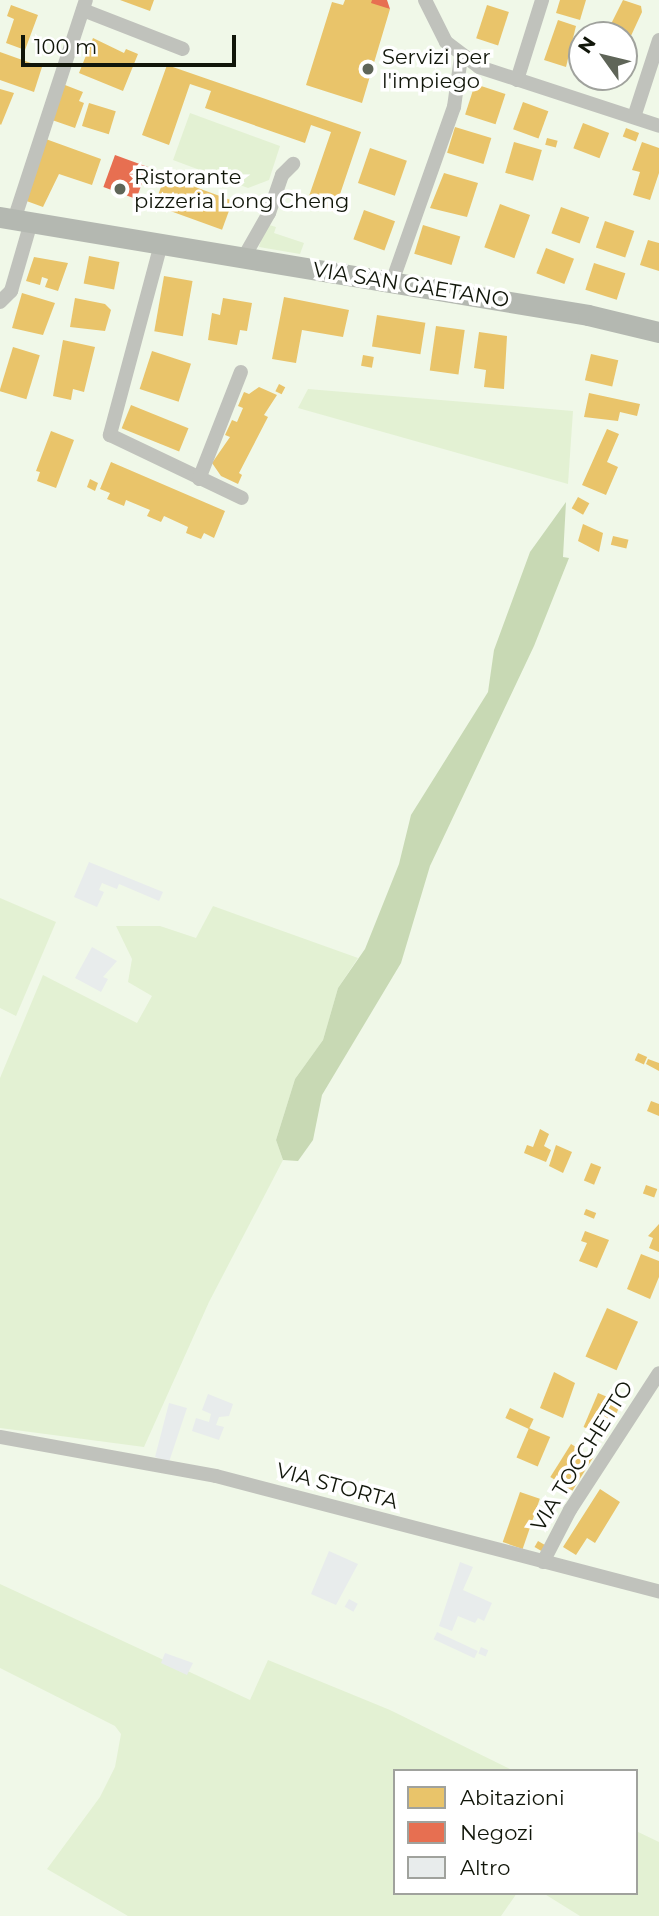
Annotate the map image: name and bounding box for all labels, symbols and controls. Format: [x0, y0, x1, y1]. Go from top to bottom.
scale bar [24, 21, 240, 65]
north arrow [568, 21, 638, 91]
text: N [573, 32, 601, 58]
text: 100 m [34, 34, 97, 59]
place label: Servizi per l'impiego [382, 44, 491, 94]
marker: Servizi per l'impiego [360, 61, 376, 77]
place label: Ristorante pizzeria Long Cheng [134, 164, 349, 214]
marker: Ristorante pizzeria Long Cheng [112, 181, 128, 197]
street label: VIA SAN GAETANO [311, 257, 511, 313]
street label: VIA TOCCHETTO [526, 1376, 638, 1536]
street label: VIA STORTA [273, 1458, 401, 1514]
legend [393, 1769, 638, 1895]
text: Abitazioni [460, 1785, 565, 1810]
text: Negozi [460, 1820, 534, 1845]
text: Altro [460, 1855, 510, 1880]

